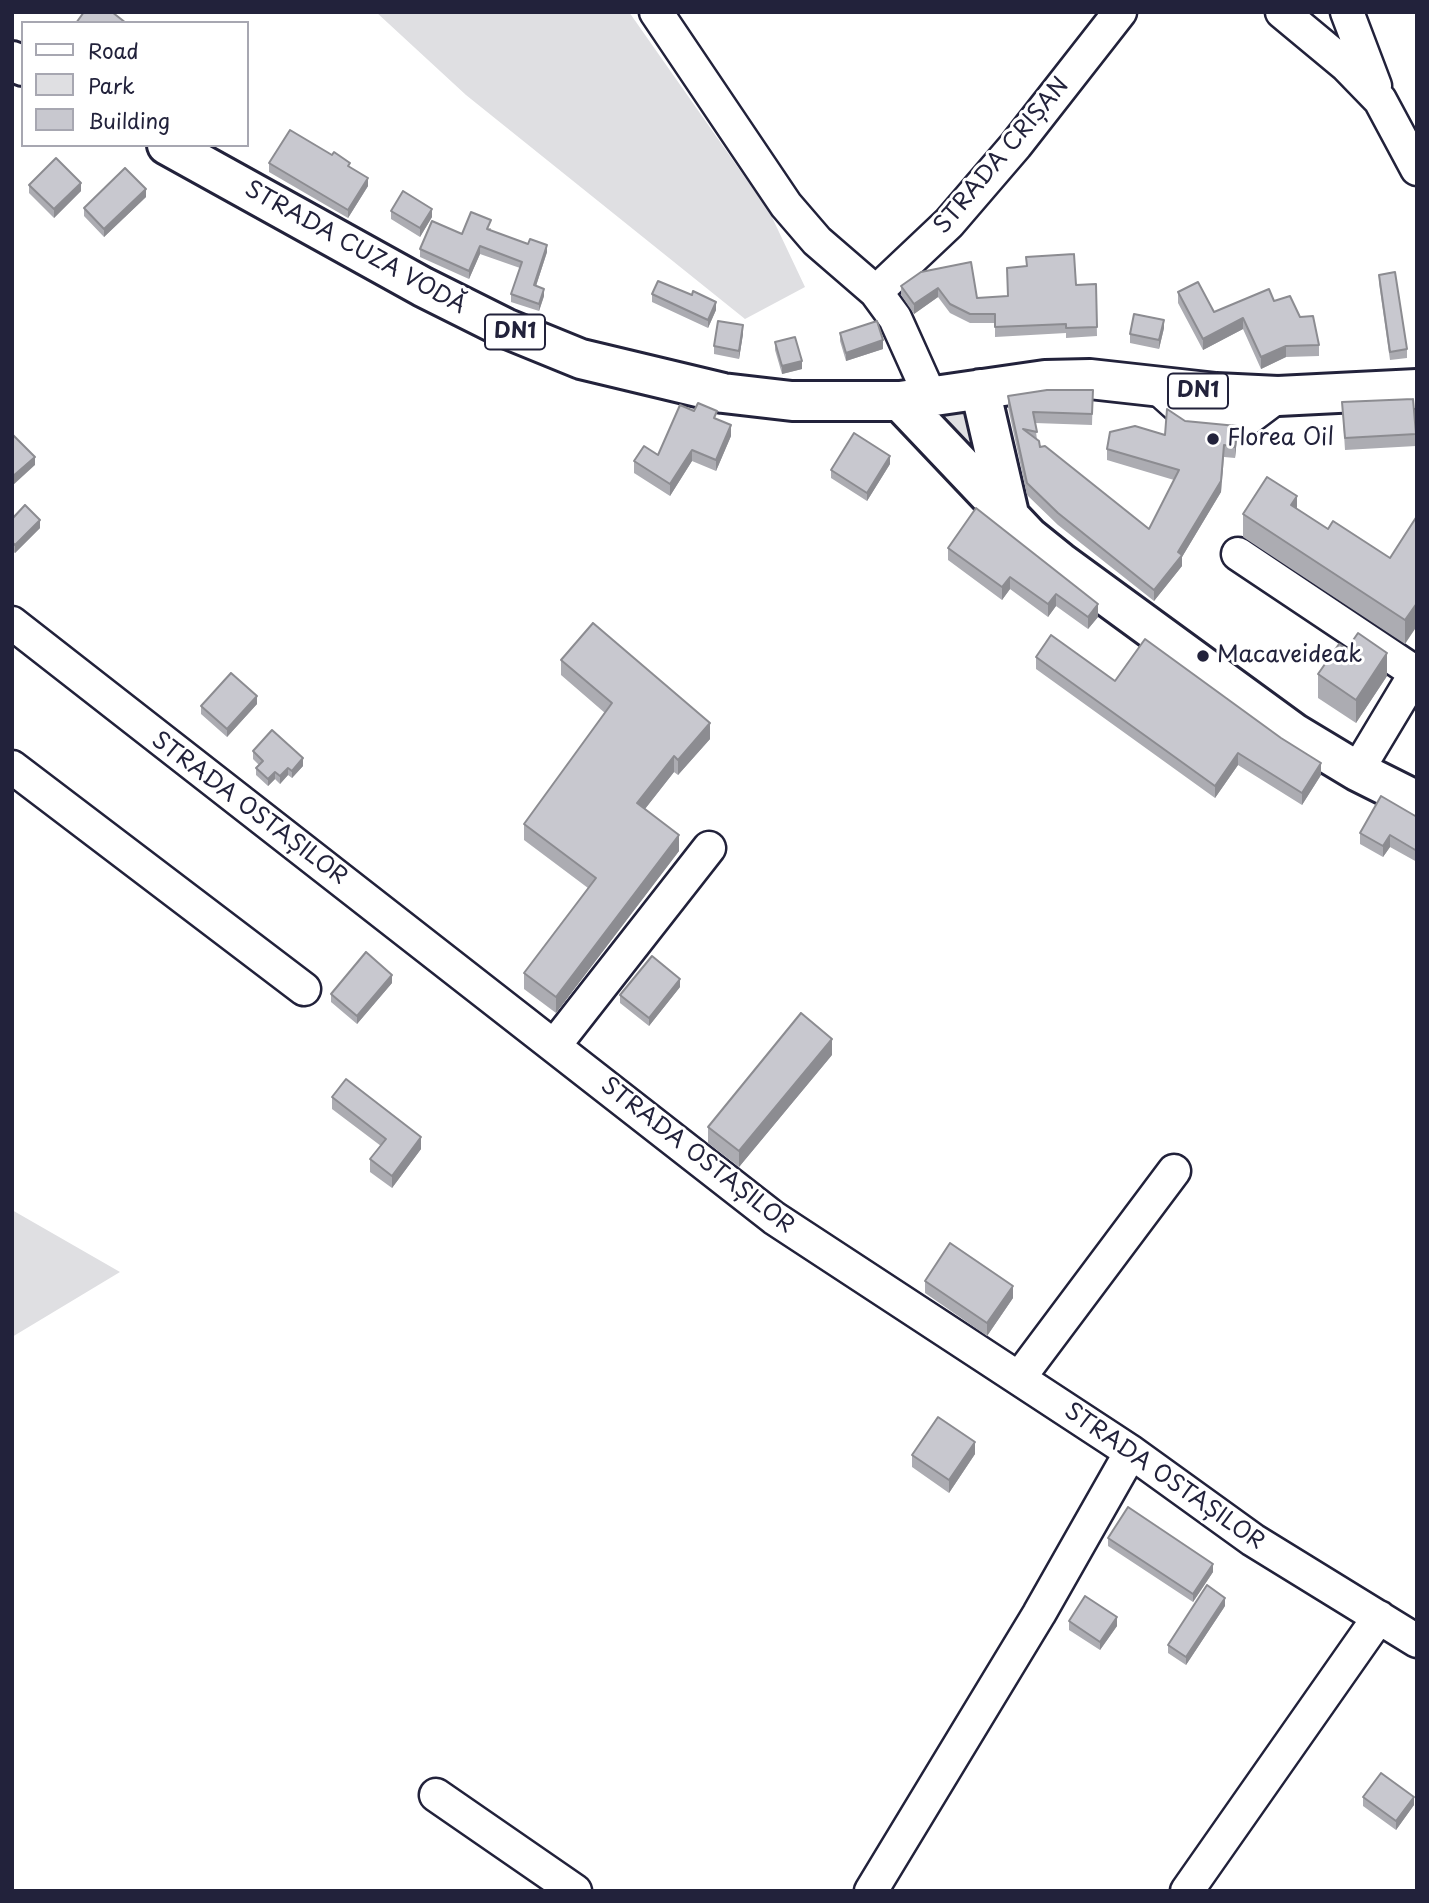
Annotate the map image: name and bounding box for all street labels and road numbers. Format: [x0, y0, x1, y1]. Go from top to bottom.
street label: STRADA CRIȘAN [929, 72, 1075, 240]
street label: STRADA CUZA VODĂ [240, 176, 470, 320]
road number: DN1 [485, 314, 545, 350]
road number: DN1 [1168, 374, 1228, 408]
street label: STRADA OSTAȘILOR [146, 726, 352, 892]
street label: STRADA OSTAȘILOR [595, 1072, 799, 1240]
street label: STRADA OSTAȘILOR [1059, 1398, 1269, 1556]

